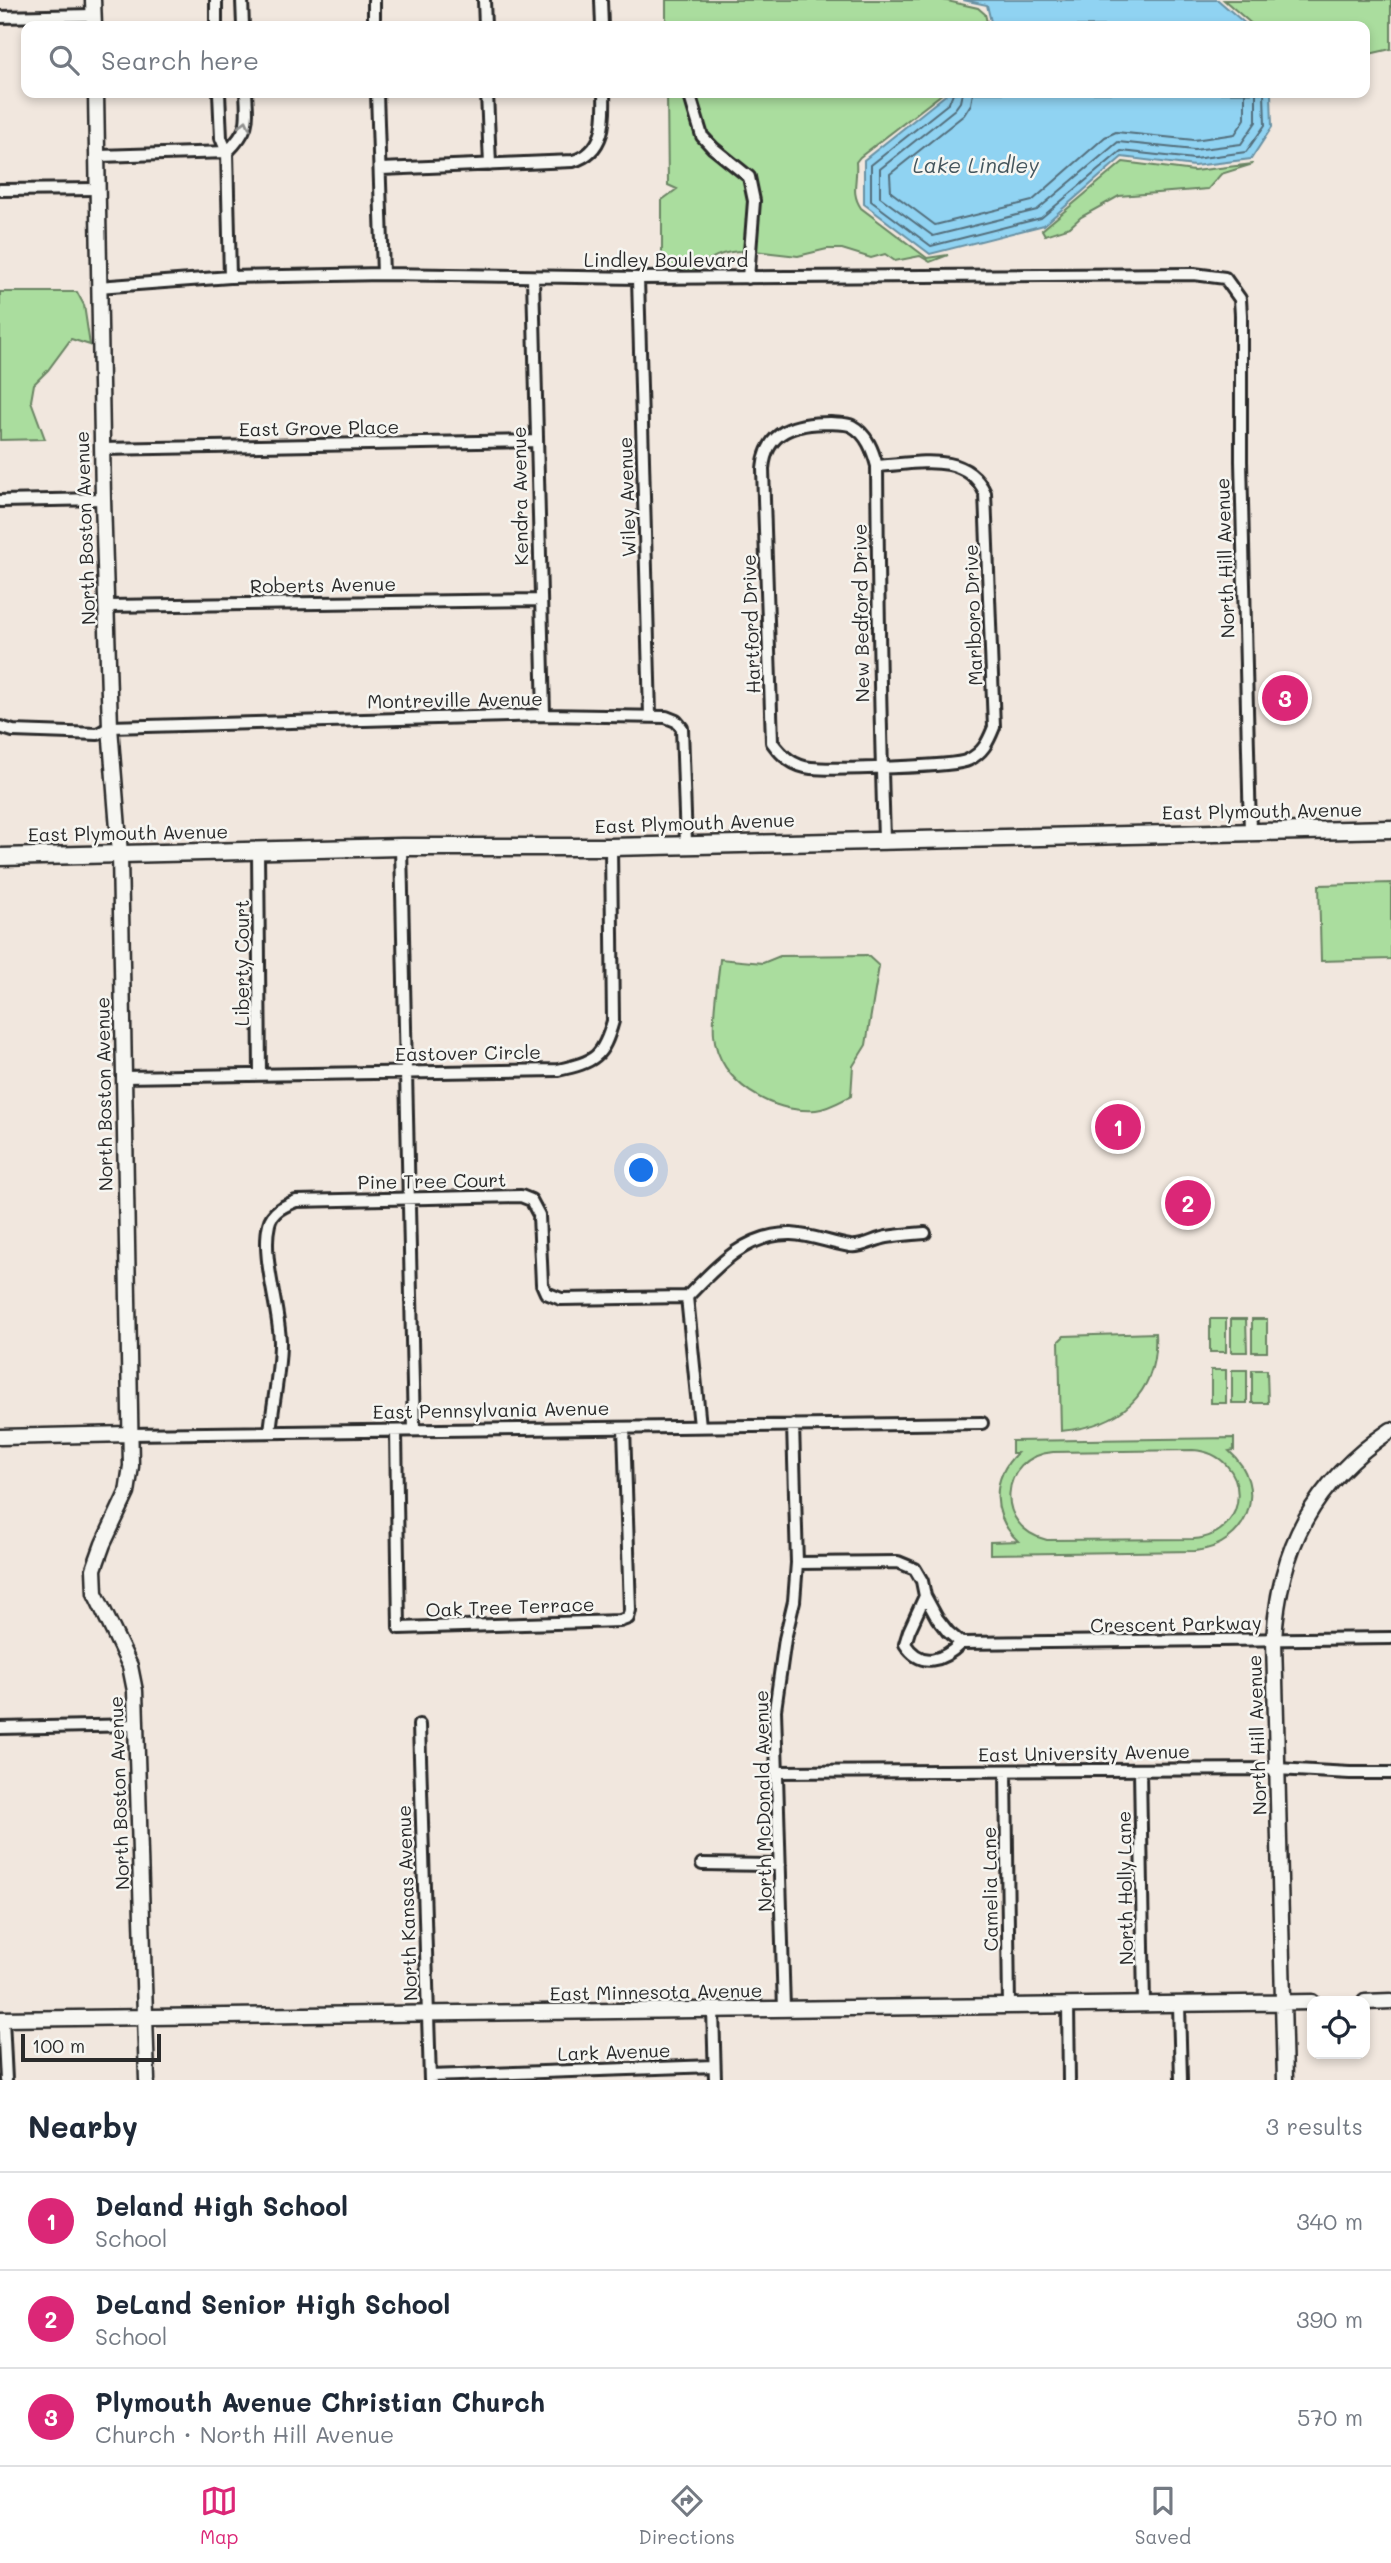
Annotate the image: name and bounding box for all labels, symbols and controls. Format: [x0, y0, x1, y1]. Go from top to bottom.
search box [21, 21, 1370, 98]
icon: search [45, 41, 83, 79]
text: Search here [101, 43, 259, 77]
one-way arrow [236, 120, 251, 132]
water label: Lake Lindley [913, 151, 1039, 178]
street label: Lindley Boulevard [584, 247, 748, 272]
street label: East Grove Place [239, 414, 399, 441]
street label: Kendra Avenue [506, 426, 533, 566]
street label: North Boston Avenue [69, 431, 100, 626]
street label: Wiley Avenue [612, 436, 641, 558]
street label: North Hill Avenue [1209, 477, 1240, 639]
street label: New Bedford Drive [846, 523, 875, 703]
street label: Marlboro Drive [958, 544, 987, 686]
street label: Hartford Drive [736, 554, 765, 694]
street label: Roberts Avenue [250, 571, 396, 598]
pin: 3 [1262, 672, 1308, 724]
street label: Montreville Avenue [367, 685, 543, 714]
street label: East Plymouth Avenue [1162, 796, 1362, 825]
street label: East Plymouth Avenue [594, 807, 796, 838]
street label: East Plymouth Avenue [28, 818, 228, 847]
street label: Liberty Court [229, 900, 254, 1026]
street label: North Boston Avenue [89, 997, 118, 1191]
street label: Eastover Circle [395, 1039, 541, 1066]
pin: 1 [1095, 1101, 1141, 1153]
your location [624, 1153, 658, 1187]
street label: Pine Tree Court [357, 1167, 507, 1194]
pin: 2 [1165, 1177, 1211, 1229]
street label: East Pennsylvania Avenue [372, 1395, 610, 1424]
street label: Oak Tree Terrace [425, 1591, 595, 1622]
street label: Crescent Parkway [1090, 1610, 1262, 1637]
street label: North Hill Avenue [1241, 1654, 1272, 1816]
street label: North McDonald Avenue [748, 1690, 777, 1912]
street label: North Boston Avenue [103, 1696, 134, 1891]
street label: East University Avenue [978, 1738, 1190, 1767]
street label: North Kansas Avenue [391, 1805, 422, 2001]
street label: North Holly Lane [1111, 1811, 1138, 1965]
street label: Camelia Lane [976, 1826, 1003, 1952]
street label: East Minnesota Avenue [549, 1977, 763, 2006]
map controls [1307, 1996, 1370, 2059]
button: locate [1307, 1996, 1370, 2059]
scale bar [21, 2031, 161, 2063]
text: 100 m [32, 2033, 85, 2058]
street label: Lark Avenue [557, 2037, 671, 2066]
text: Nearby [28, 2106, 138, 2146]
text: 3 results [1266, 2111, 1363, 2141]
text: Deland High School [95, 2189, 348, 2223]
text: 1 [46, 2206, 56, 2236]
text: 340 m [1296, 2206, 1363, 2236]
text: School [95, 2223, 168, 2253]
text: DeLand Senior High School [95, 2287, 450, 2321]
text: 2 [45, 2304, 57, 2334]
text: 390 m [1296, 2304, 1363, 2334]
text: School [95, 2321, 168, 2351]
text: Plymouth Avenue Christian Church [95, 2385, 545, 2419]
text: 3 [44, 2402, 58, 2432]
text: 570 m [1297, 2402, 1363, 2432]
text: Church · North Hill Avenue [95, 2419, 394, 2449]
tab: Map [200, 2482, 239, 2549]
tab: Directions [638, 2482, 735, 2549]
tab: Saved [1135, 2482, 1191, 2549]

